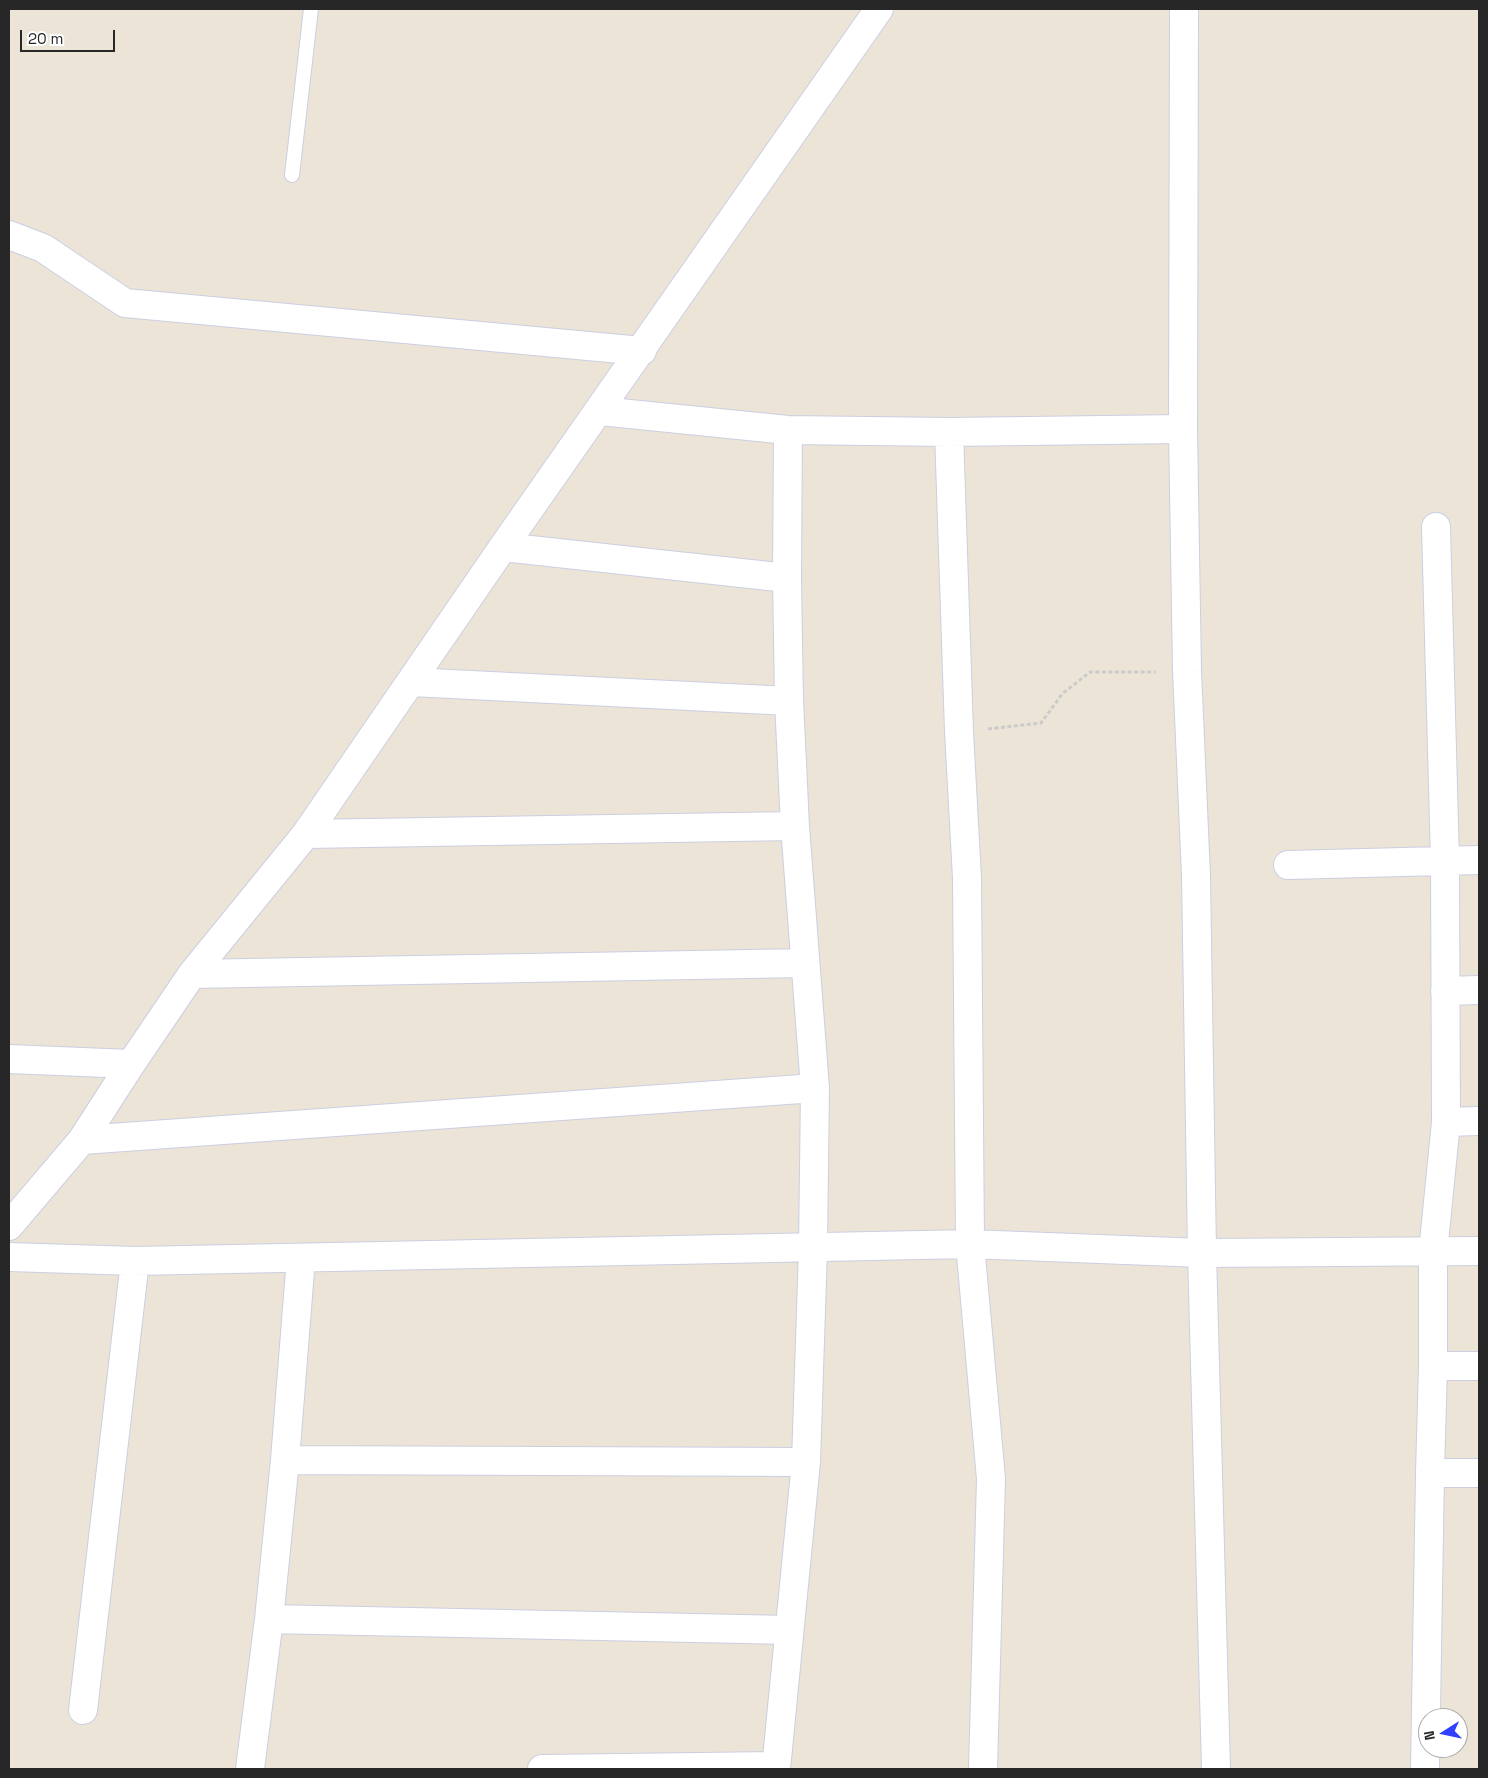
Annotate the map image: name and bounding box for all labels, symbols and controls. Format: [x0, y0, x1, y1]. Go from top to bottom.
scale bar [22, 20, 118, 52]
text: 20 m [28, 29, 63, 48]
north arrow [1418, 1708, 1468, 1758]
text: N [1420, 1729, 1439, 1742]

